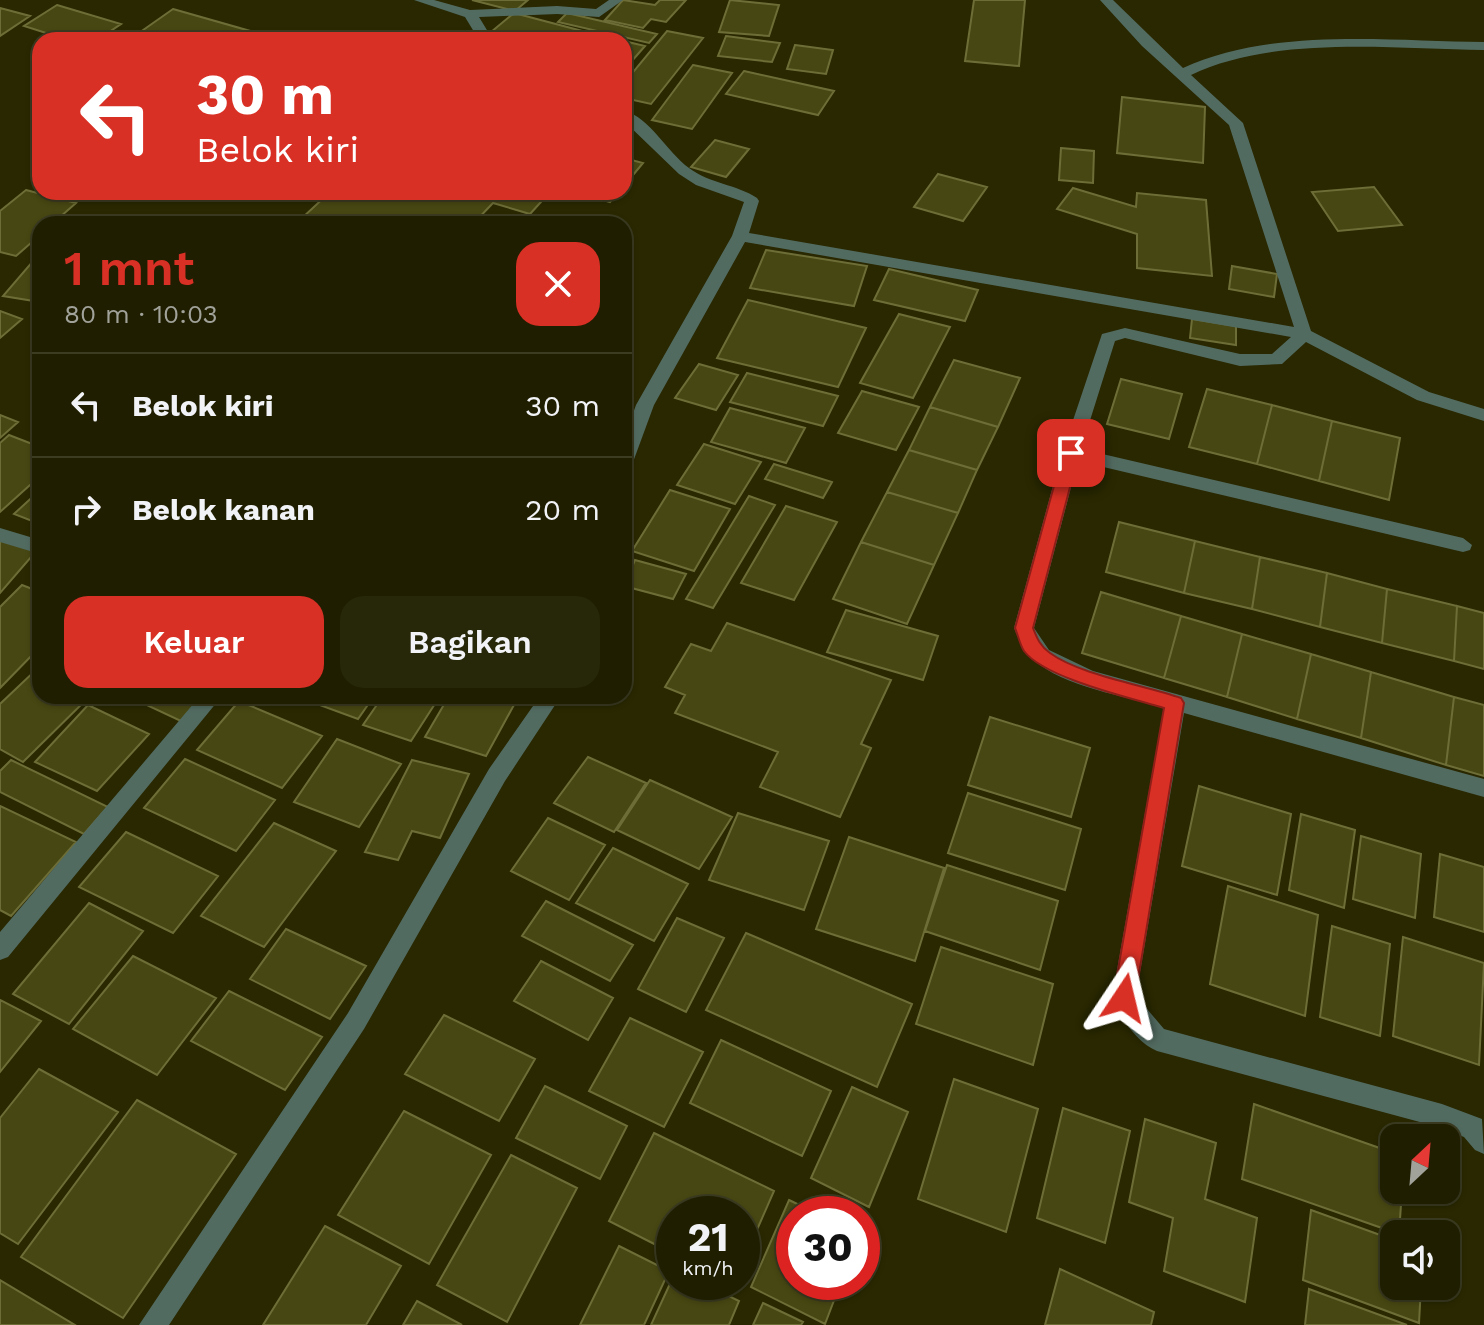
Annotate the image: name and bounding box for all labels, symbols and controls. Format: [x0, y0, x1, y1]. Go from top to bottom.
text: 30 m [196, 62, 334, 128]
icon: left [64, 64, 168, 168]
text: Belok kiri [196, 129, 359, 171]
text: 1 mnt [64, 240, 194, 297]
button: close [516, 242, 600, 326]
text: 80 m · 10:03 [64, 299, 218, 329]
icon: left [64, 383, 108, 427]
text: Belok kiri [132, 388, 274, 423]
text: 30 m [525, 388, 600, 423]
pin [1037, 419, 1105, 487]
icon: arrive [1049, 431, 1093, 475]
icon: right [64, 487, 108, 531]
text: Belok kanan [132, 492, 315, 527]
text: 20 m [525, 492, 600, 527]
button: Keluar [64, 596, 324, 688]
button: Bagikan [340, 596, 600, 688]
position arrow [1082, 956, 1166, 1040]
north arrow [1380, 1124, 1460, 1204]
map controls [1380, 1124, 1460, 1300]
speed limit sign: 30 [776, 1196, 880, 1300]
text: 21 [687, 1214, 729, 1261]
button: sound [1380, 1220, 1460, 1300]
text: km/h [682, 1256, 734, 1280]

